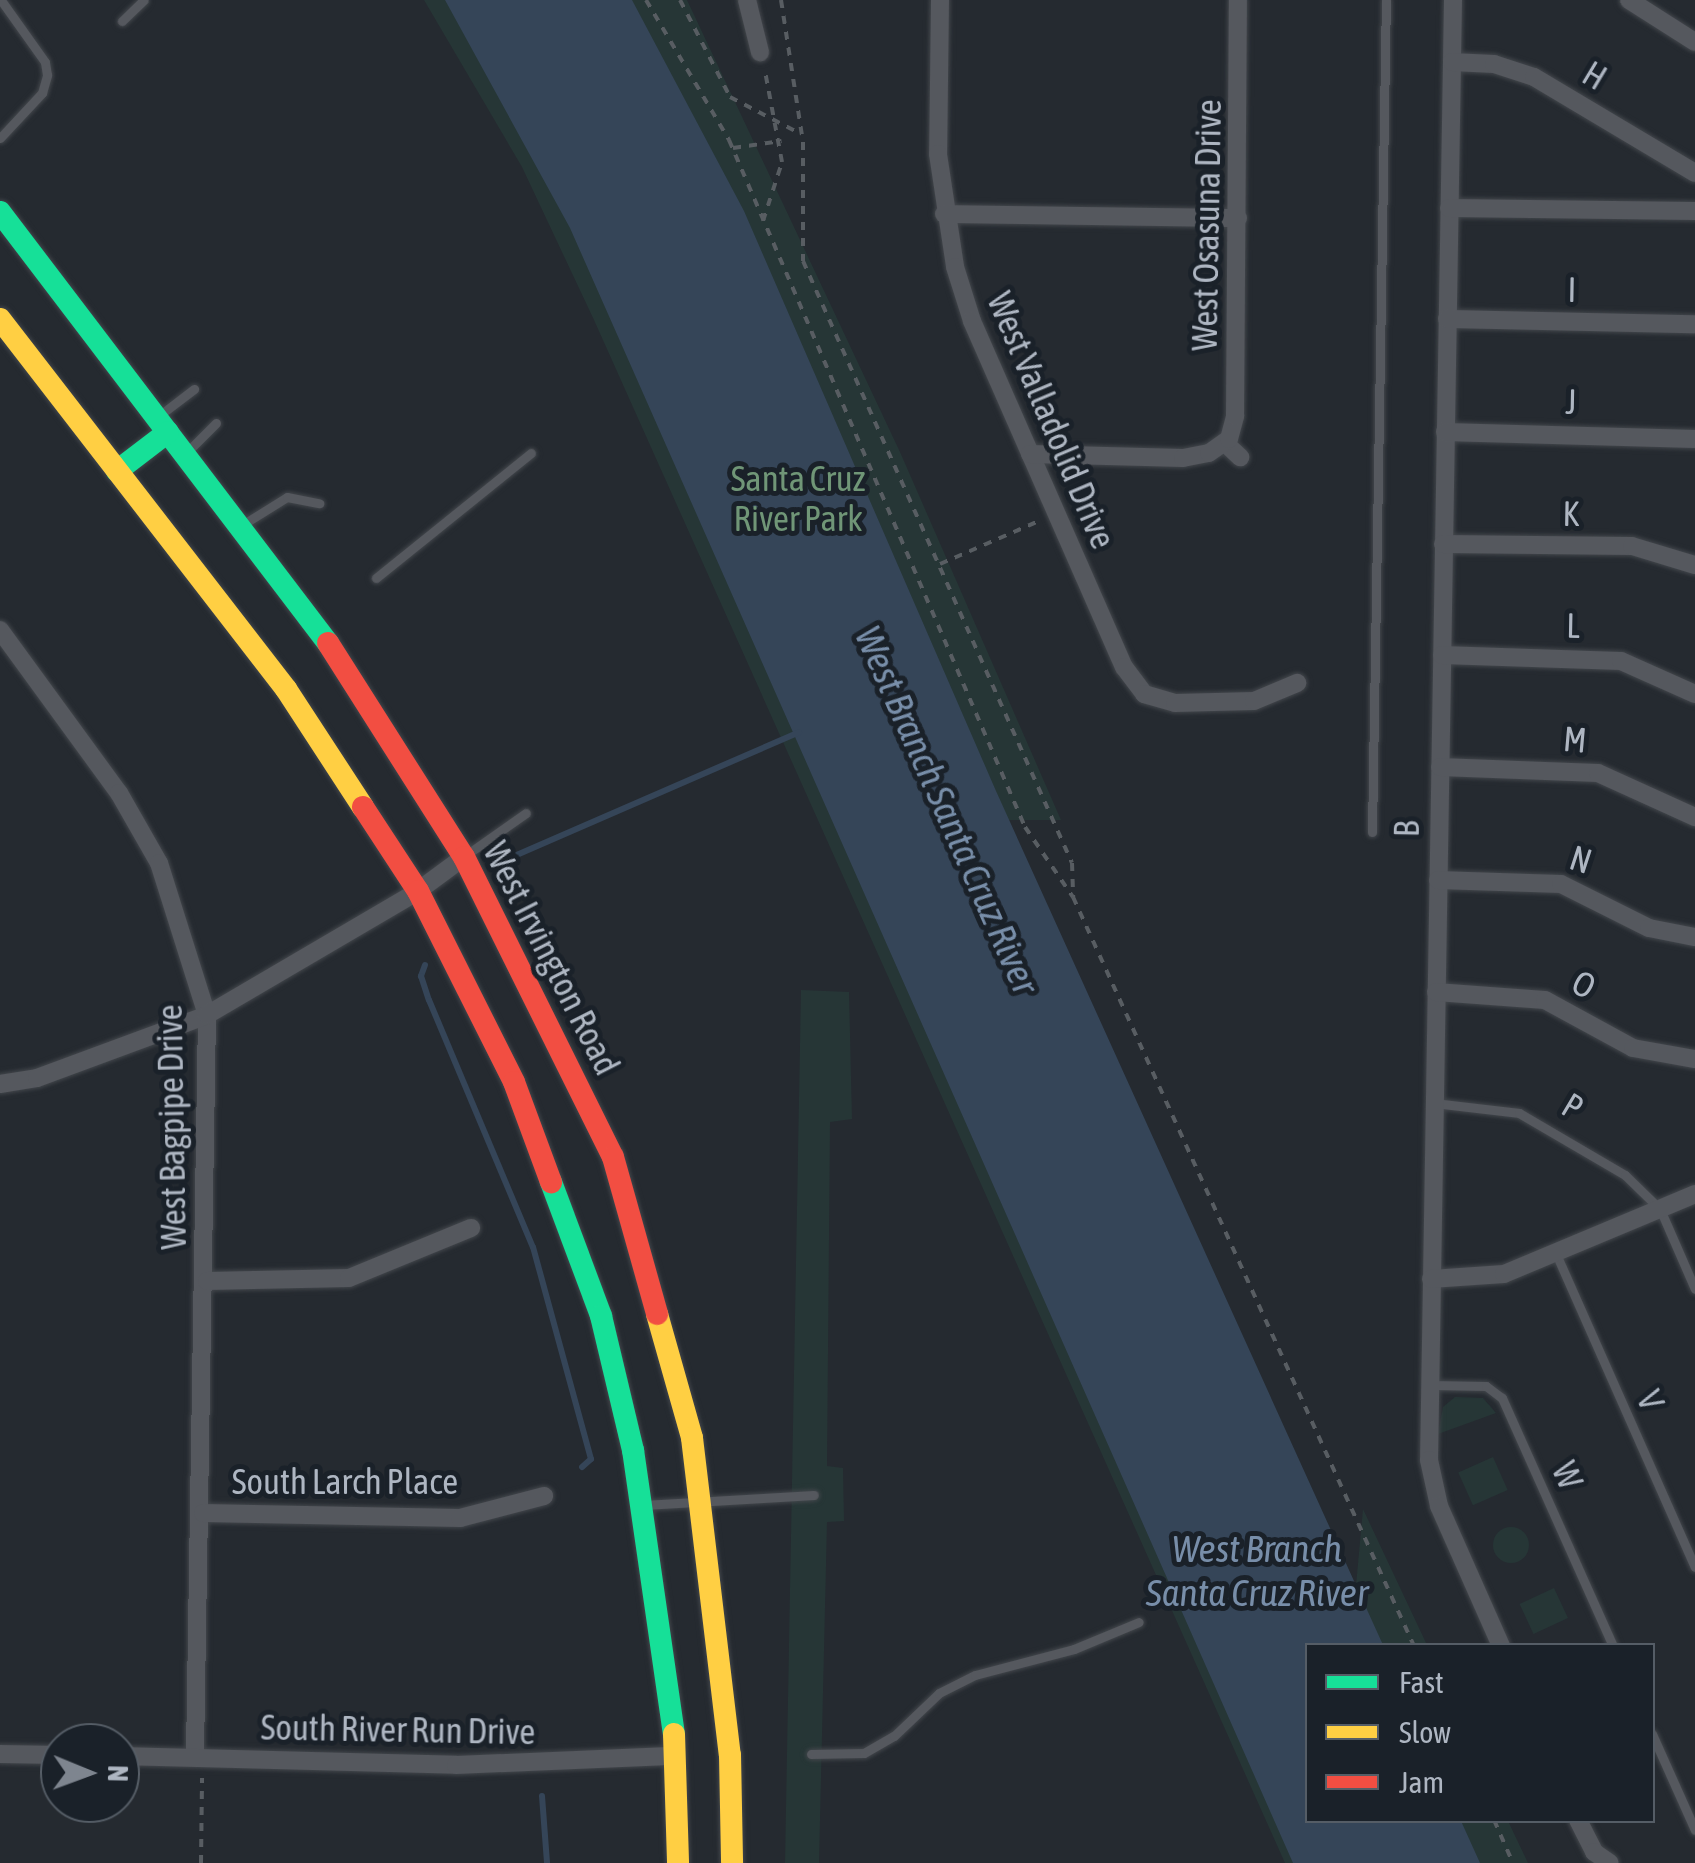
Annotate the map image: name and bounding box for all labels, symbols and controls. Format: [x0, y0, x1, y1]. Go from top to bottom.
street label: H [1575, 52, 1615, 98]
street label: West Osasuna Drive [1183, 99, 1229, 351]
street label: I [1567, 268, 1577, 310]
street label: West Valladolid Drive [979, 286, 1125, 554]
street label: J [1565, 380, 1577, 422]
park label: Santa Cruz River Park [731, 457, 865, 539]
street label: K [1562, 492, 1580, 534]
street label: L [1566, 604, 1580, 646]
water label: West Branch Santa Cruz River [845, 619, 1049, 1001]
street label: M [1561, 717, 1589, 761]
street label: B [1385, 820, 1427, 838]
street label: West Irvington Road [475, 834, 629, 1082]
street label: N [1565, 836, 1597, 882]
street label: O [1565, 961, 1603, 1007]
street label: West Bagpipe Drive [148, 1004, 194, 1250]
street label: P [1555, 1084, 1591, 1128]
street label: V [1628, 1384, 1674, 1416]
street label: W [1544, 1455, 1592, 1495]
street label: South Larch Place [232, 1460, 458, 1502]
water label: West Branch Santa Cruz River [1146, 1526, 1368, 1616]
legend [1305, 1643, 1655, 1823]
text: Fast [1399, 1665, 1444, 1699]
street label: South River Run Drive [260, 1706, 536, 1752]
text: Slow [1399, 1715, 1451, 1749]
north arrow [40, 1723, 140, 1823]
text: N [102, 1765, 134, 1782]
text: Jam [1399, 1765, 1444, 1799]

